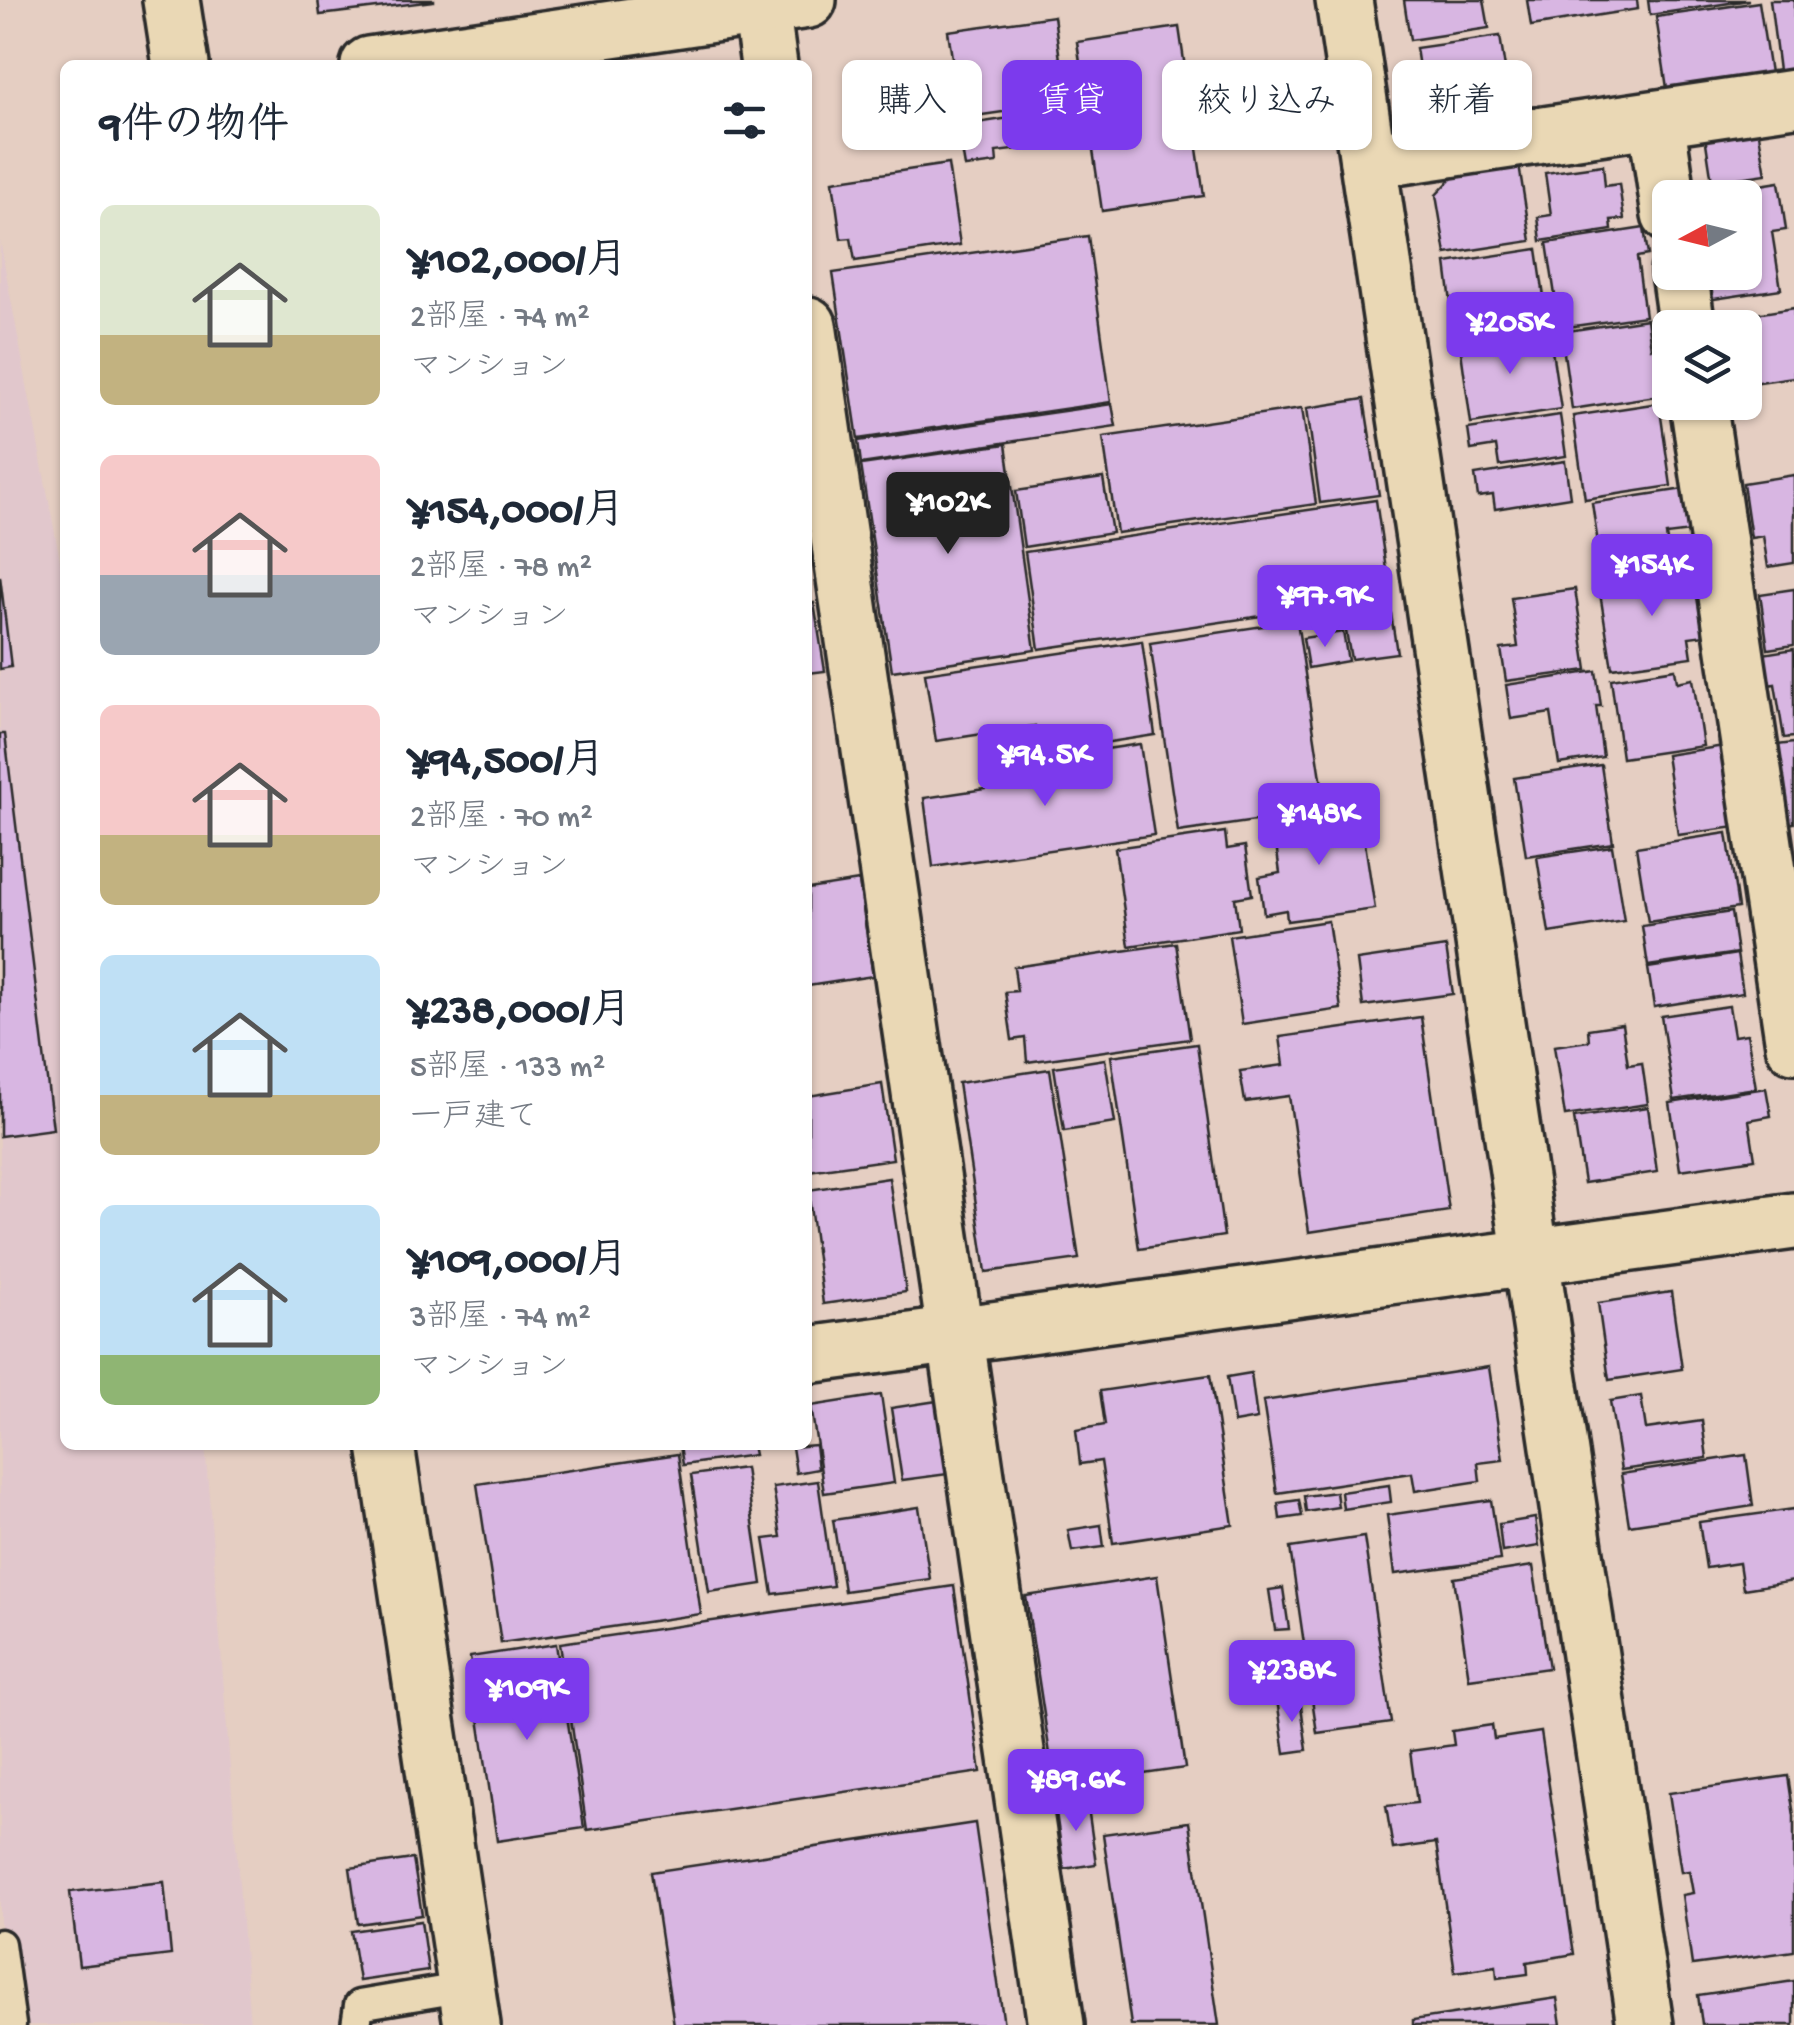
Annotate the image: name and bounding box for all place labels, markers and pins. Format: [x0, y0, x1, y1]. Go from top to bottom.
pin: ¥205K [1440, 292, 1580, 377]
pin: ¥102K [878, 472, 1018, 557]
pin: ¥154K [1582, 534, 1722, 619]
pin: ¥97.9K [1244, 565, 1406, 650]
pin: ¥94.5K [964, 724, 1126, 809]
pin: ¥148K [1249, 783, 1389, 868]
pin: ¥238K [1222, 1640, 1362, 1725]
pin: ¥109K [457, 1658, 597, 1743]
pin: ¥89.6K [995, 1749, 1157, 1834]

